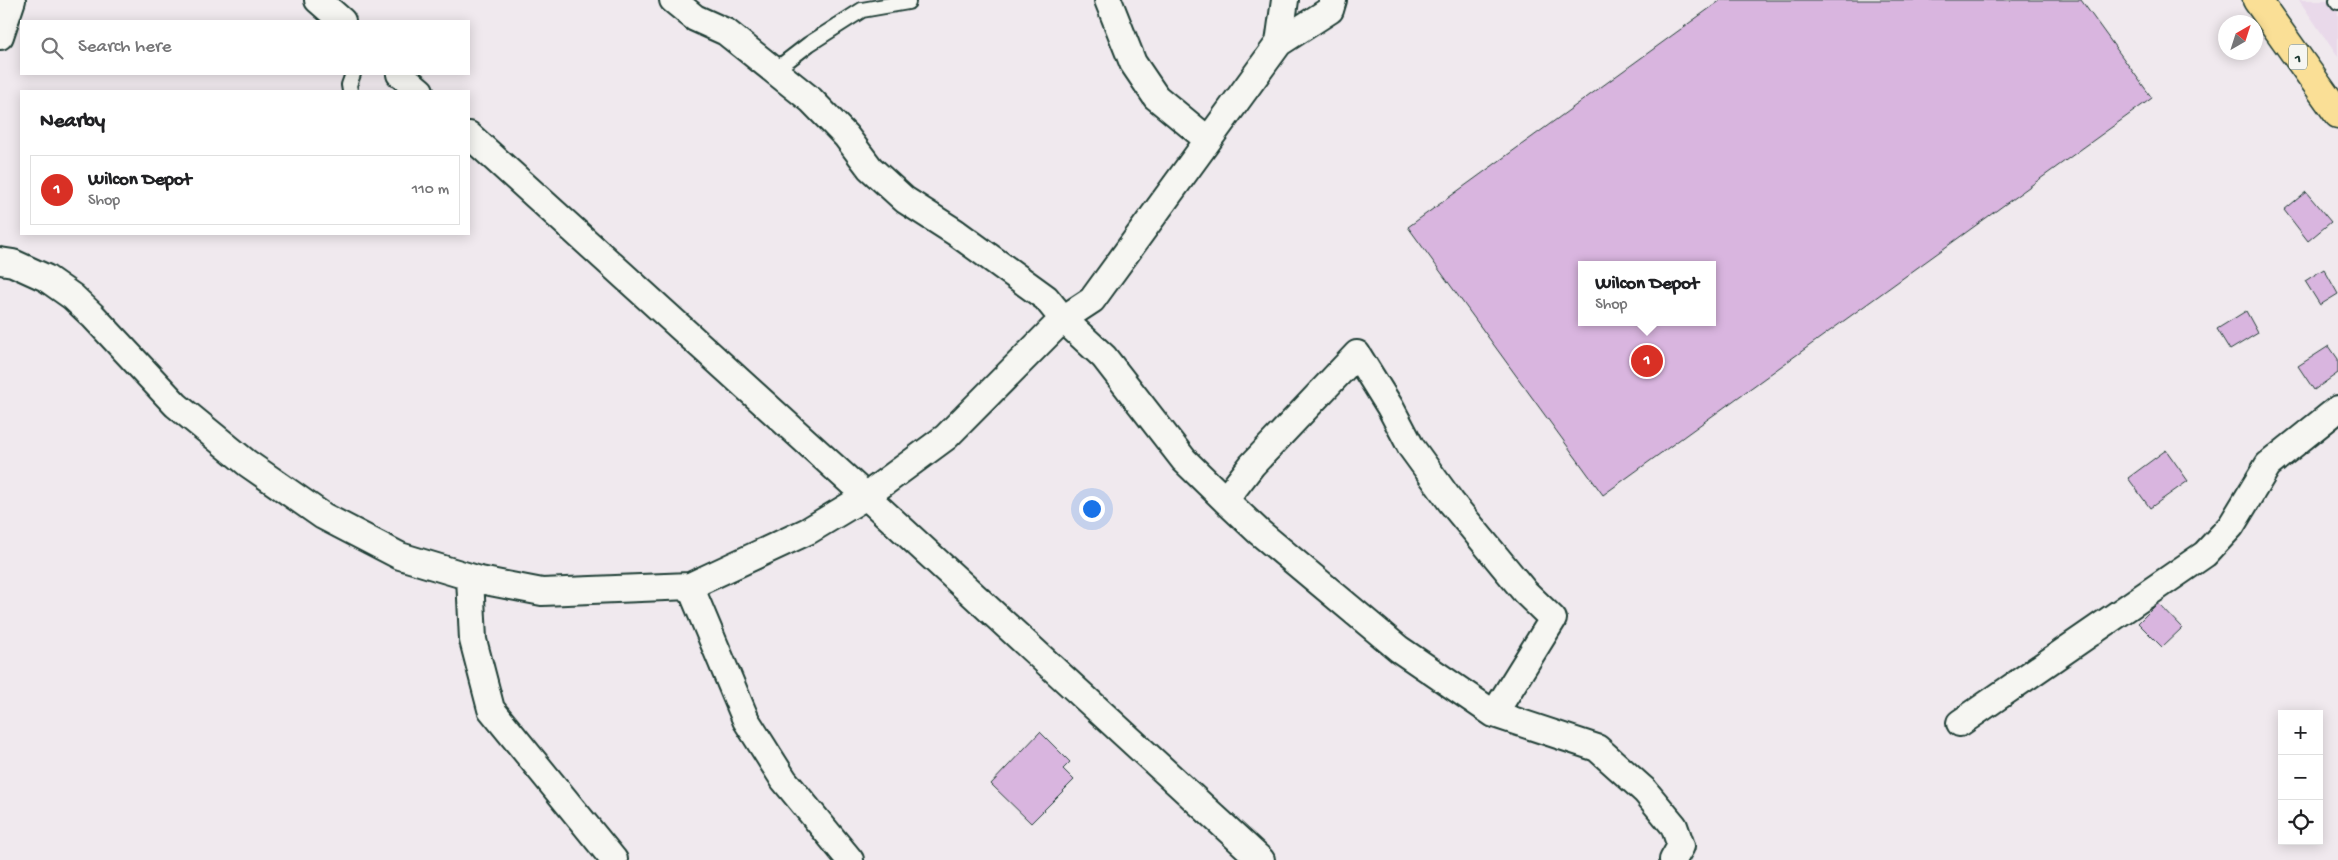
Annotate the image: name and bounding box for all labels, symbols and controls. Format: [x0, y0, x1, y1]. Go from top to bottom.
north arrow [2218, 15, 2263, 60]
search box [20, 20, 470, 75]
icon: search [38, 34, 66, 62]
text: Search here [78, 36, 172, 59]
road number: 1 [2289, 44, 2307, 70]
text: Nearby [40, 110, 105, 135]
text: Wilcon Depot [88, 169, 191, 192]
text: 1 [54, 181, 60, 200]
text: 110 m [412, 181, 449, 200]
text: Shop [88, 192, 120, 211]
popup [1578, 261, 1716, 326]
text: Wilcon Depot [1595, 273, 1699, 296]
text: Shop [1595, 296, 1627, 315]
pin: 1 [1631, 342, 1663, 380]
your location [1079, 496, 1105, 522]
map controls [2278, 710, 2323, 845]
button: + [2278, 710, 2323, 755]
button: − [2278, 755, 2323, 800]
button: locate [2278, 800, 2323, 845]

